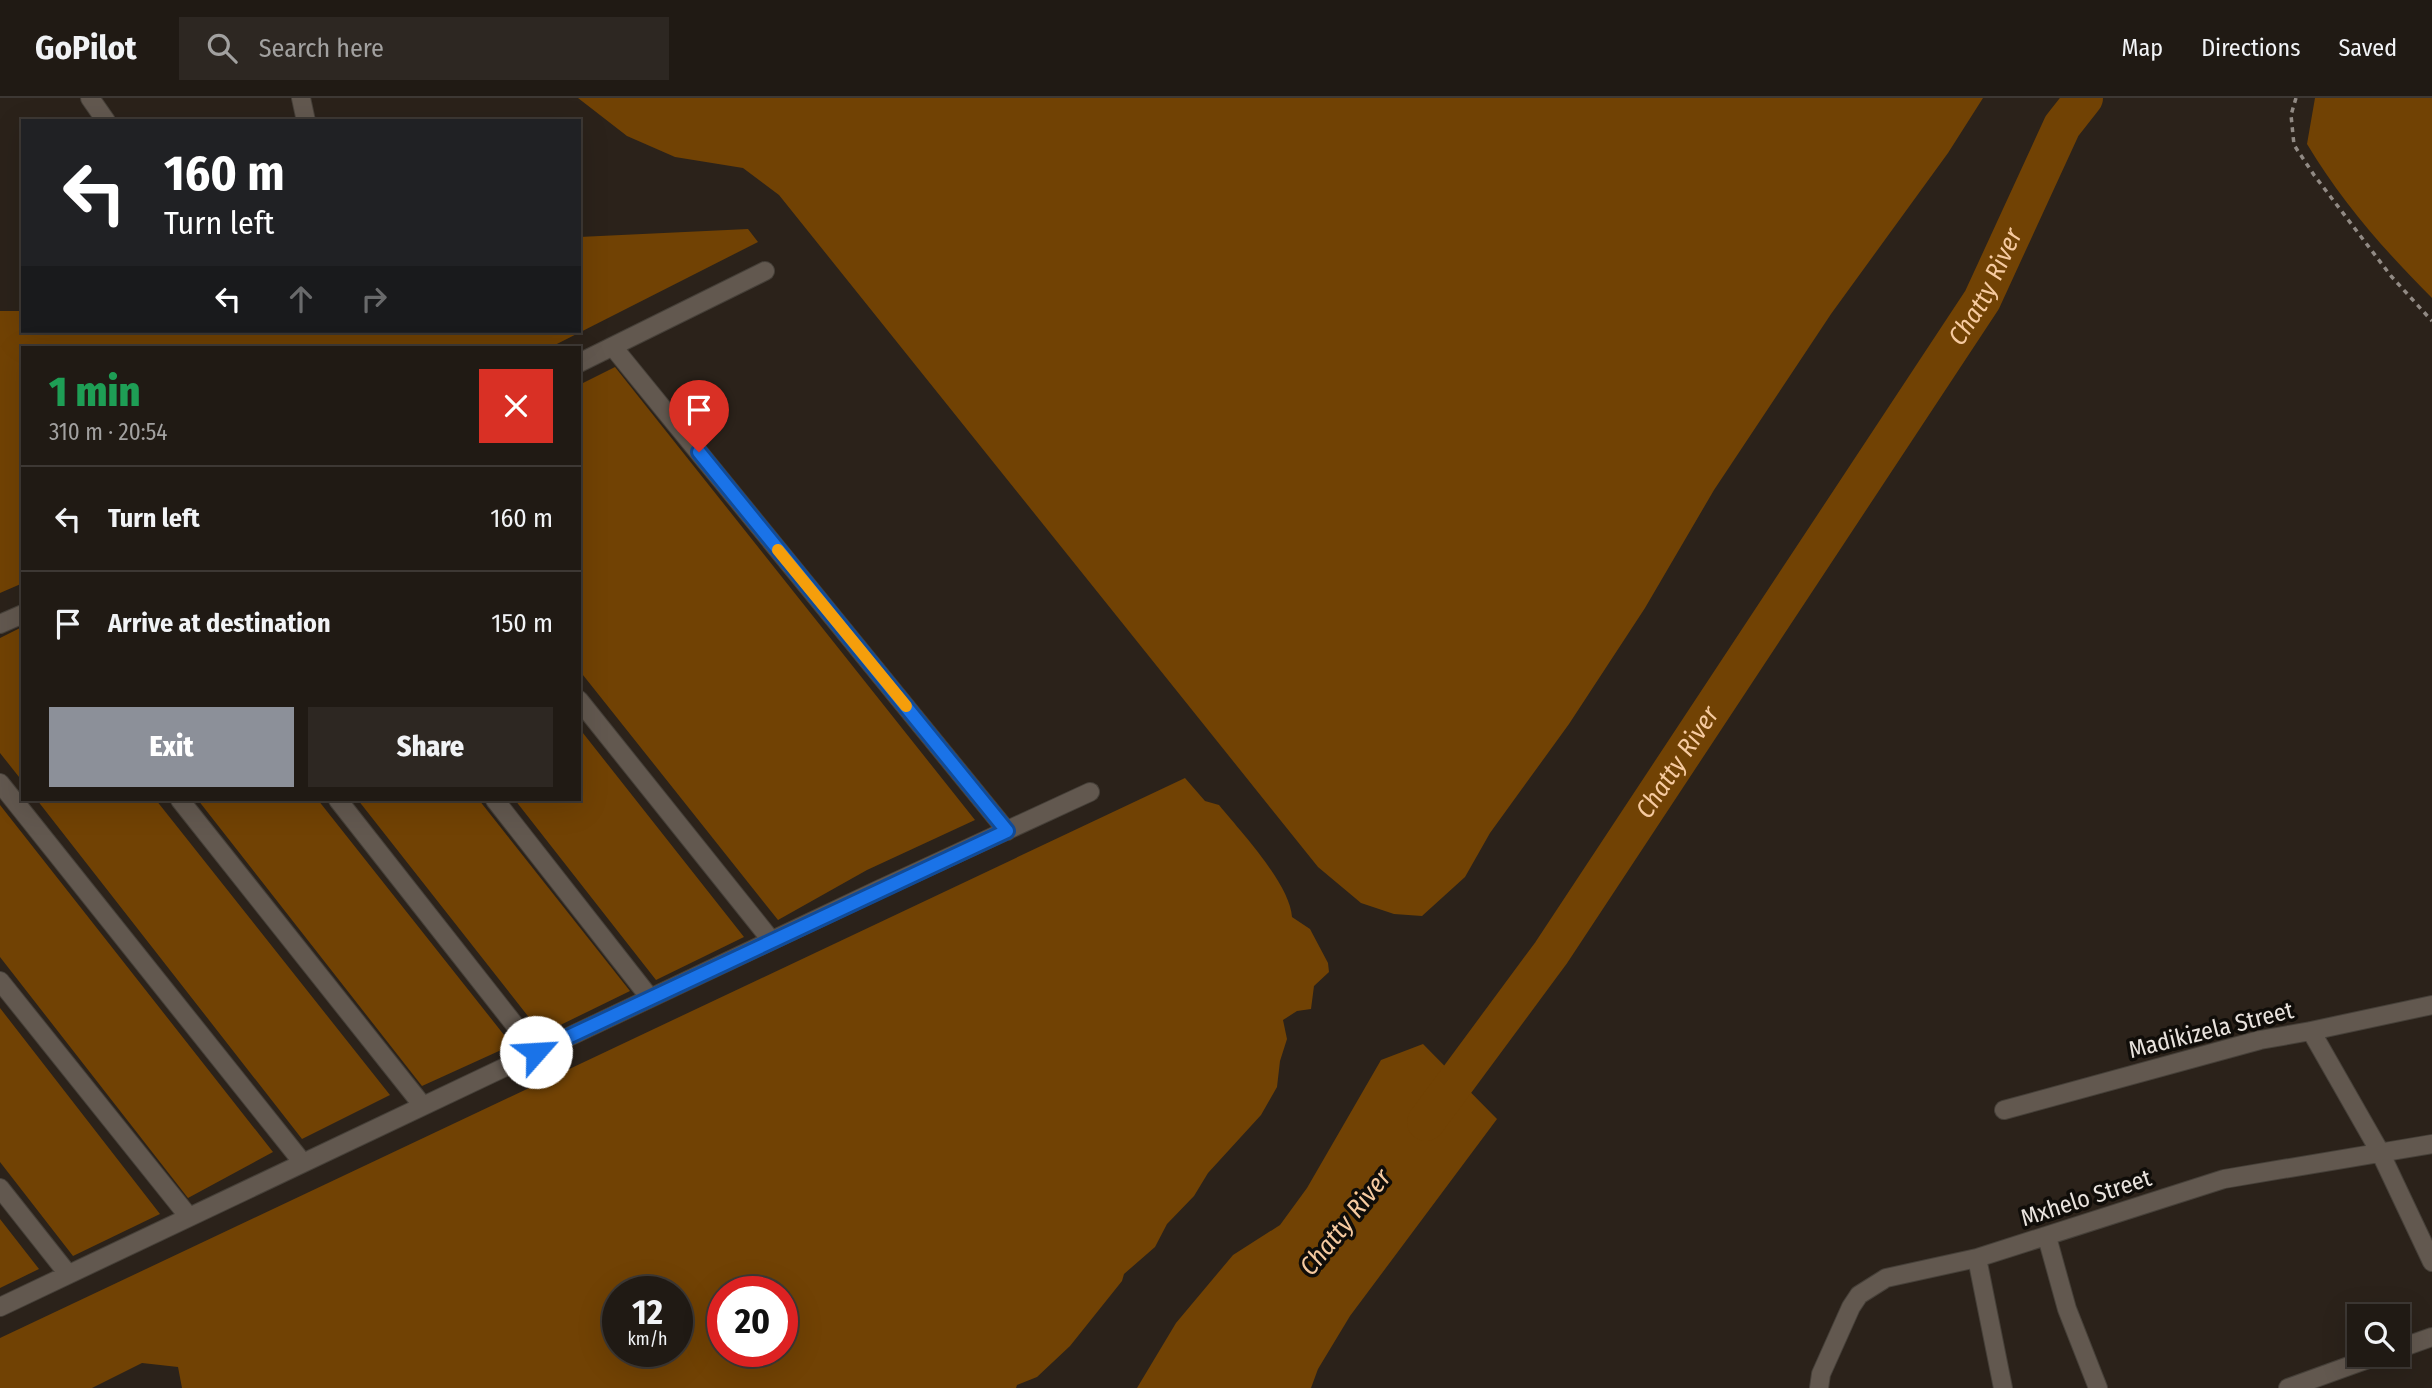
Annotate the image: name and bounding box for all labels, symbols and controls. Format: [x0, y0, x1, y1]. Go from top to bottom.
search box [179, 17, 669, 80]
text: GoPilot [35, 28, 137, 68]
icon: search [203, 29, 241, 67]
text: Search here [259, 33, 384, 64]
text: Map [2122, 34, 2163, 62]
text: Directions [2201, 34, 2300, 62]
text: Saved [2338, 34, 2397, 62]
text: 160 m [164, 144, 285, 203]
icon: left [49, 147, 140, 238]
text: Turn left [164, 204, 274, 242]
water label: Chatty River [1942, 223, 2029, 351]
icon: left [209, 280, 247, 318]
icon: ahead [282, 280, 320, 318]
icon: right [355, 280, 393, 318]
text: 1 min [49, 367, 140, 417]
button: close [479, 369, 553, 443]
pin [669, 380, 729, 452]
icon: arrive [680, 391, 718, 429]
text: 310 m · 20:54 [49, 418, 167, 446]
icon: left [49, 500, 87, 538]
text: Turn left [108, 503, 200, 534]
text: 160 m [490, 503, 553, 534]
icon: arrive [49, 605, 87, 643]
text: Arrive at destination [108, 608, 331, 639]
text: 150 m [491, 608, 553, 639]
water label: Chatty River [1629, 700, 1726, 824]
button: Exit [49, 707, 294, 787]
button: Share [308, 707, 553, 787]
street label: Madikizela Street [2126, 996, 2296, 1064]
position arrow [499, 1015, 573, 1089]
water label: Chatty River [1293, 1162, 1398, 1282]
street label: Mxhelo Street [2017, 1164, 2155, 1232]
speed limit sign: 20 [707, 1276, 798, 1367]
text: 12 [632, 1291, 663, 1333]
map controls [2347, 1304, 2410, 1367]
button: search [2347, 1304, 2410, 1367]
text: km/h [627, 1328, 668, 1350]

